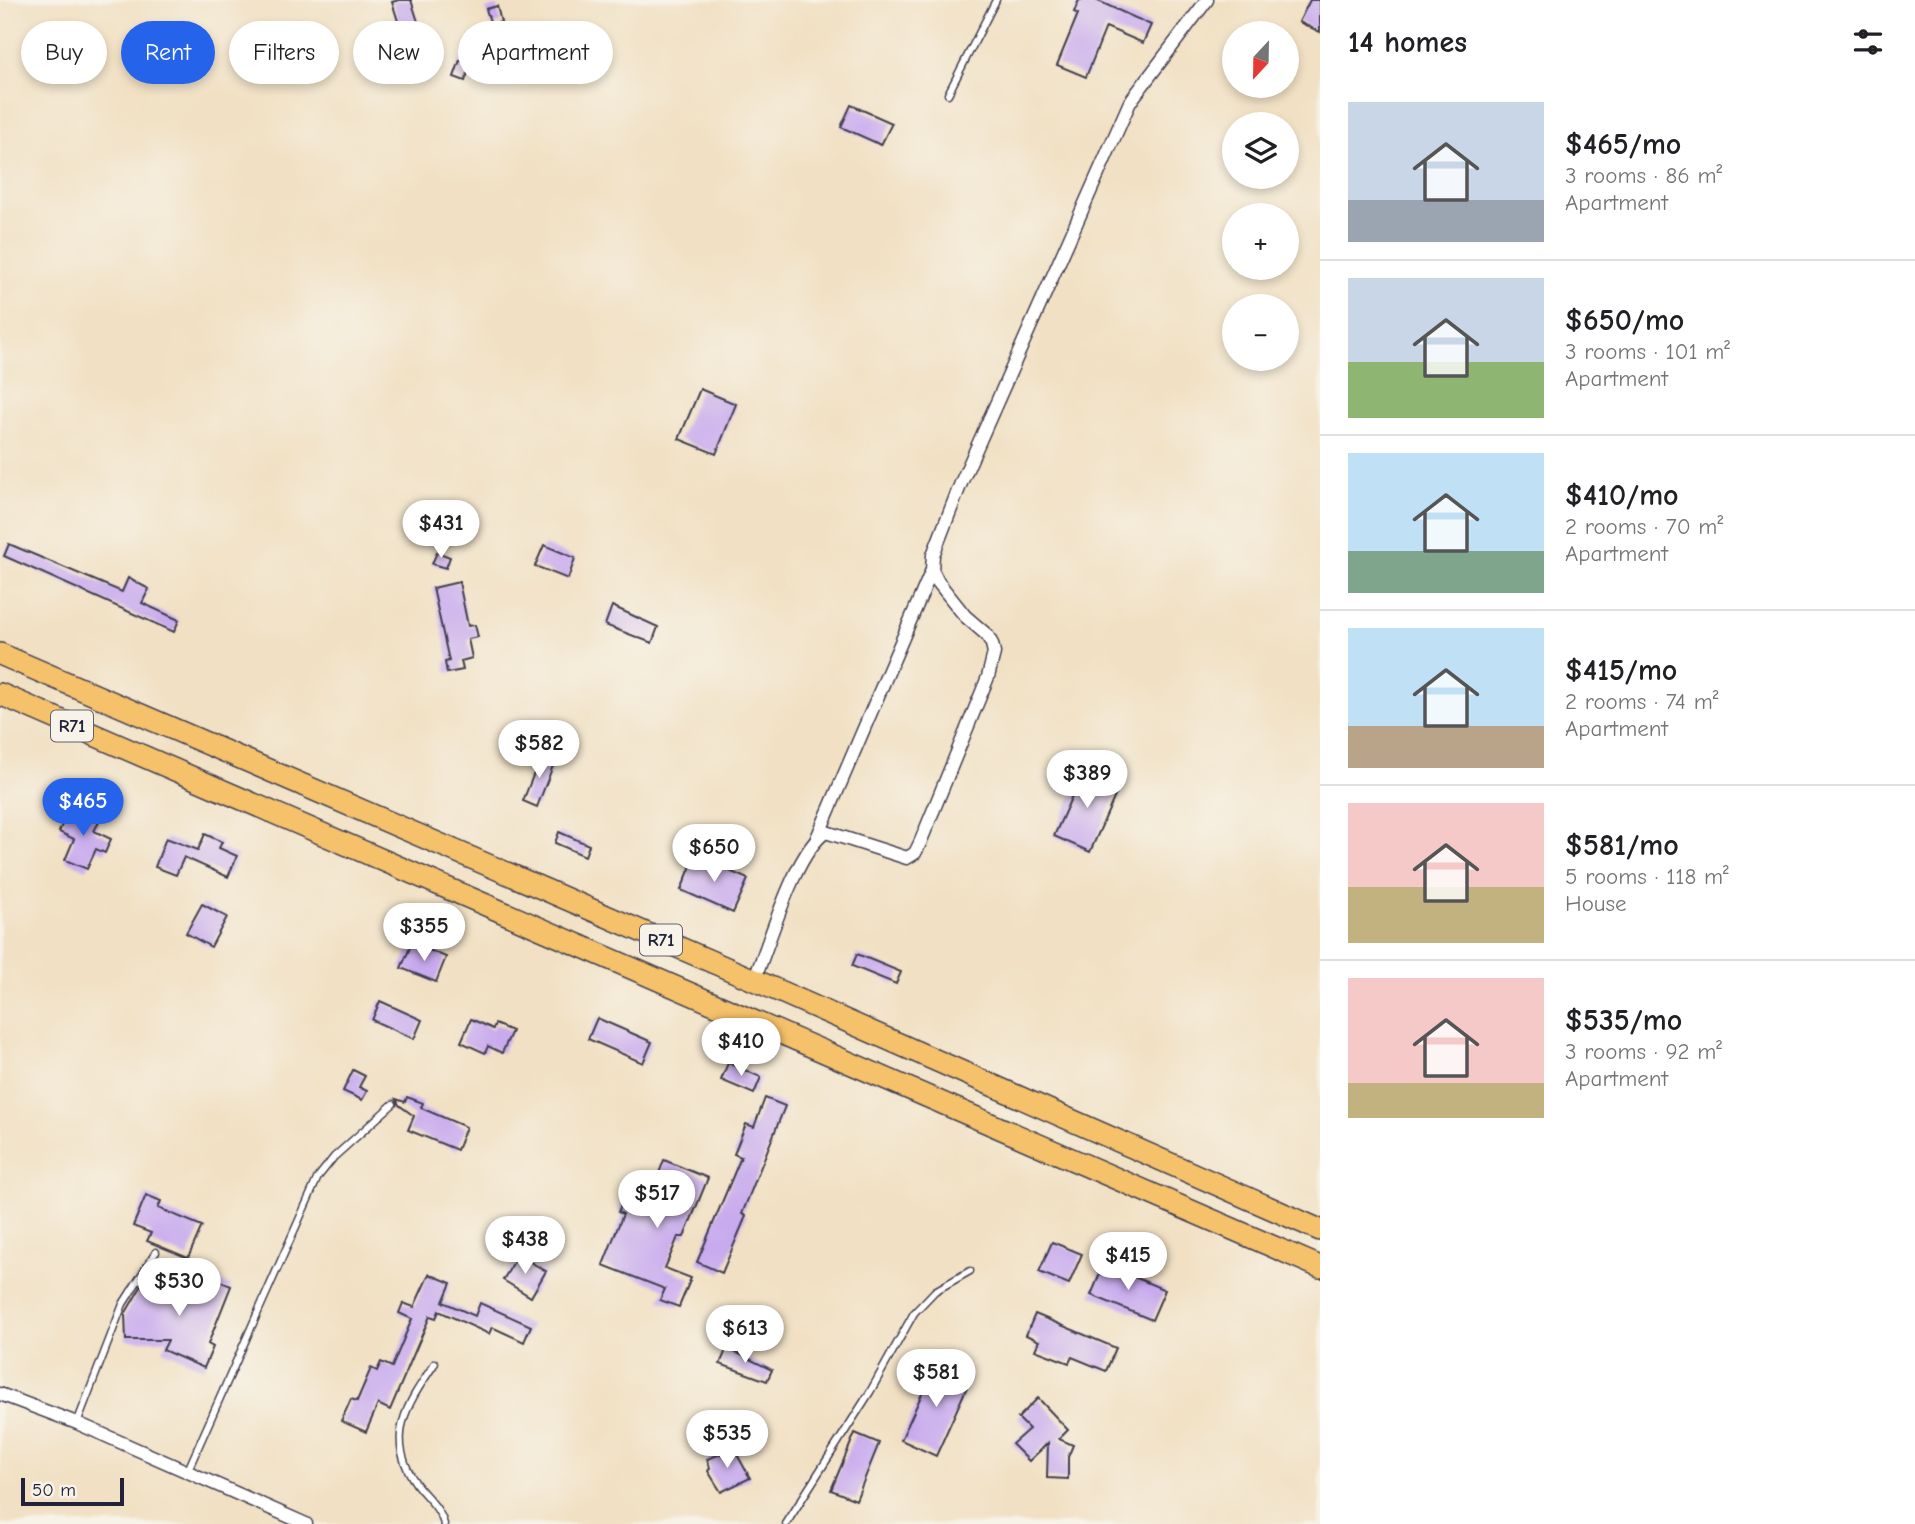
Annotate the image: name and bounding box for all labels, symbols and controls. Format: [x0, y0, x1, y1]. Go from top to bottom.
chip: Buy [21, 21, 107, 84]
chip: Rent [121, 21, 215, 84]
chip: Filters [229, 21, 339, 84]
chip: New [353, 21, 444, 84]
chip: Apartment [458, 21, 613, 84]
north arrow [1222, 21, 1298, 98]
map controls [1222, 21, 1299, 371]
icon: filters [1849, 23, 1887, 61]
text: 14 homes [1348, 25, 1467, 60]
button: layers [1222, 112, 1299, 189]
text: $465/mo [1565, 127, 1681, 162]
icon: home [1404, 130, 1488, 214]
text: 3 rooms · 86 m² [1565, 162, 1722, 189]
text: Apartment [1565, 189, 1668, 216]
button: + [1222, 203, 1299, 280]
button: − [1222, 294, 1299, 371]
text: $650/mo [1565, 303, 1684, 338]
icon: home [1404, 306, 1488, 390]
text: 3 rooms · 101 m² [1565, 338, 1730, 365]
text: Apartment [1565, 365, 1668, 392]
text: $410/mo [1565, 478, 1679, 513]
icon: home [1404, 481, 1488, 565]
pin: $431 [400, 500, 482, 560]
text: $431 [418, 509, 464, 536]
text: 2 rooms · 70 m² [1565, 513, 1723, 540]
text: Apartment [1565, 540, 1668, 567]
text: $415/mo [1565, 653, 1677, 688]
icon: home [1404, 656, 1488, 740]
text: 2 rooms · 74 m² [1565, 688, 1718, 715]
road number: R71 [51, 710, 93, 741]
text: Apartment [1565, 715, 1668, 742]
pin: $582 [498, 720, 580, 780]
text: $582 [514, 729, 564, 756]
pin: $389 [1046, 750, 1128, 810]
text: $389 [1063, 759, 1112, 786]
pin: $465 [42, 778, 124, 838]
text: $465 [59, 787, 107, 814]
pin: $650 [673, 824, 755, 884]
text: $581/mo [1565, 828, 1679, 863]
icon: home [1404, 831, 1488, 915]
text: $650 [688, 833, 740, 860]
text: 5 rooms · 118 m² [1565, 863, 1729, 890]
text: House [1565, 890, 1627, 917]
pin: $355 [383, 904, 465, 963]
text: $355 [399, 912, 449, 939]
road number: R71 [640, 924, 682, 956]
text: $535/mo [1565, 1003, 1682, 1038]
icon: home [1404, 1006, 1488, 1090]
pin: $410 [700, 1018, 782, 1078]
text: $410 [718, 1027, 764, 1054]
text: 3 rooms · 92 m² [1565, 1038, 1722, 1065]
text: Apartment [1565, 1065, 1668, 1092]
pin: $517 [616, 1170, 698, 1230]
text: $517 [634, 1179, 680, 1206]
pin: $438 [484, 1216, 566, 1276]
text: $438 [501, 1225, 549, 1252]
pin: $415 [1087, 1232, 1169, 1292]
text: $415 [1105, 1241, 1151, 1268]
pin: $530 [138, 1258, 220, 1318]
text: $530 [154, 1267, 204, 1294]
pin: $613 [704, 1306, 786, 1365]
text: $613 [722, 1314, 768, 1341]
pin: $581 [895, 1350, 977, 1409]
text: $581 [913, 1358, 959, 1385]
pin: $535 [686, 1410, 768, 1470]
text: $535 [702, 1419, 752, 1446]
scale bar [21, 1475, 124, 1507]
text: 50 m [32, 1479, 76, 1501]

